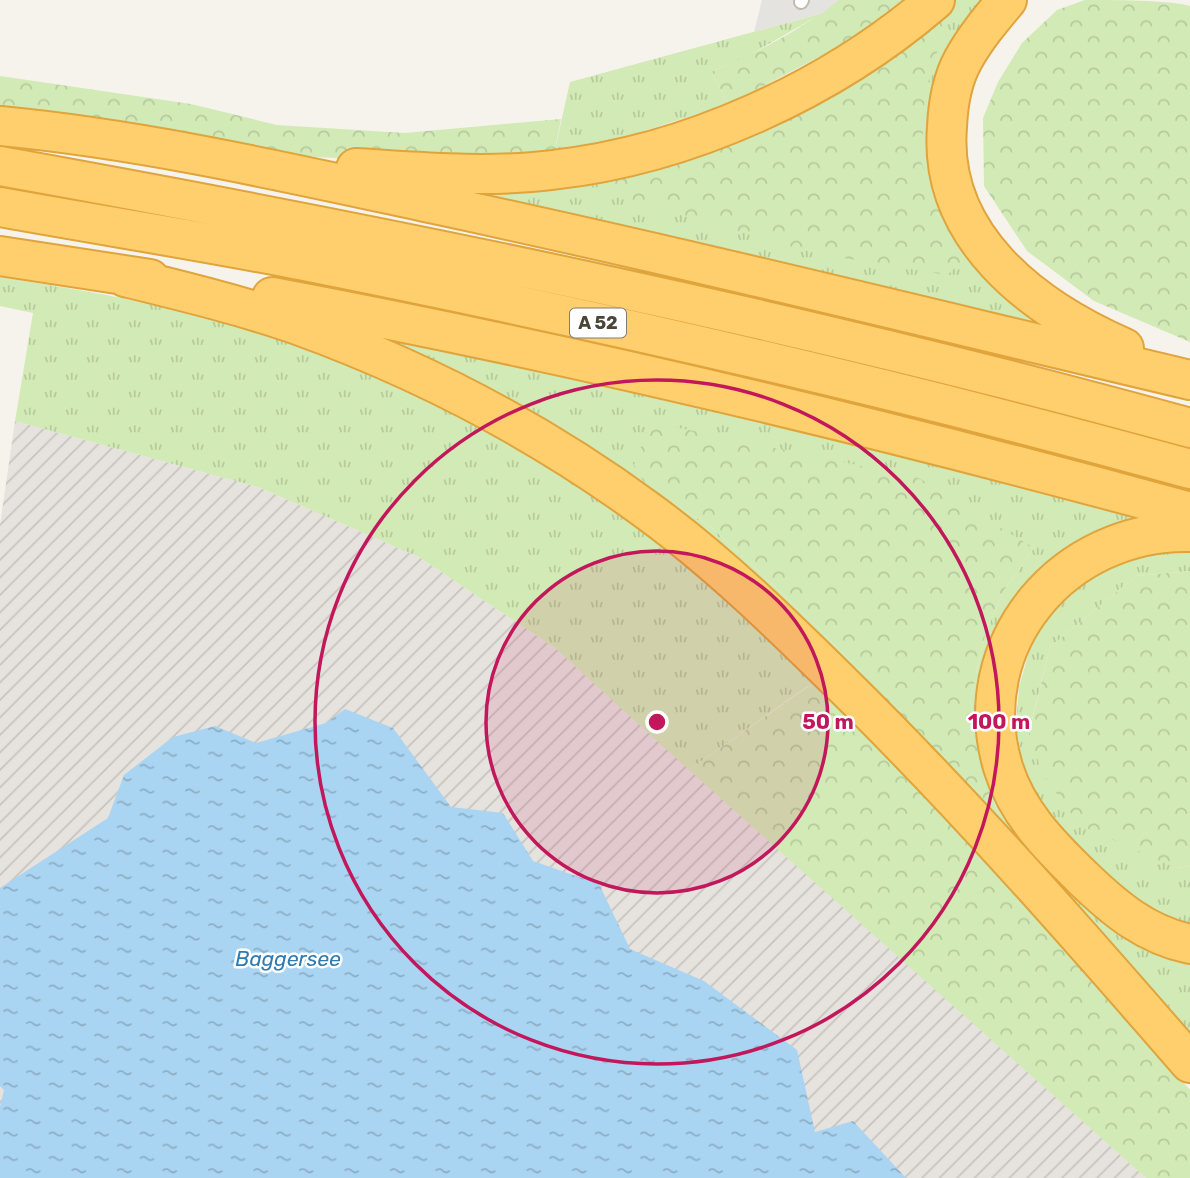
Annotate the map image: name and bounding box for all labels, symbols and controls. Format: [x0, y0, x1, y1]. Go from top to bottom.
road number: A 52 [570, 309, 626, 338]
text: 50 m [802, 709, 854, 734]
text: 100 m [968, 709, 1030, 734]
centre of rings [645, 710, 669, 734]
water label: Baggersee [235, 946, 341, 971]

